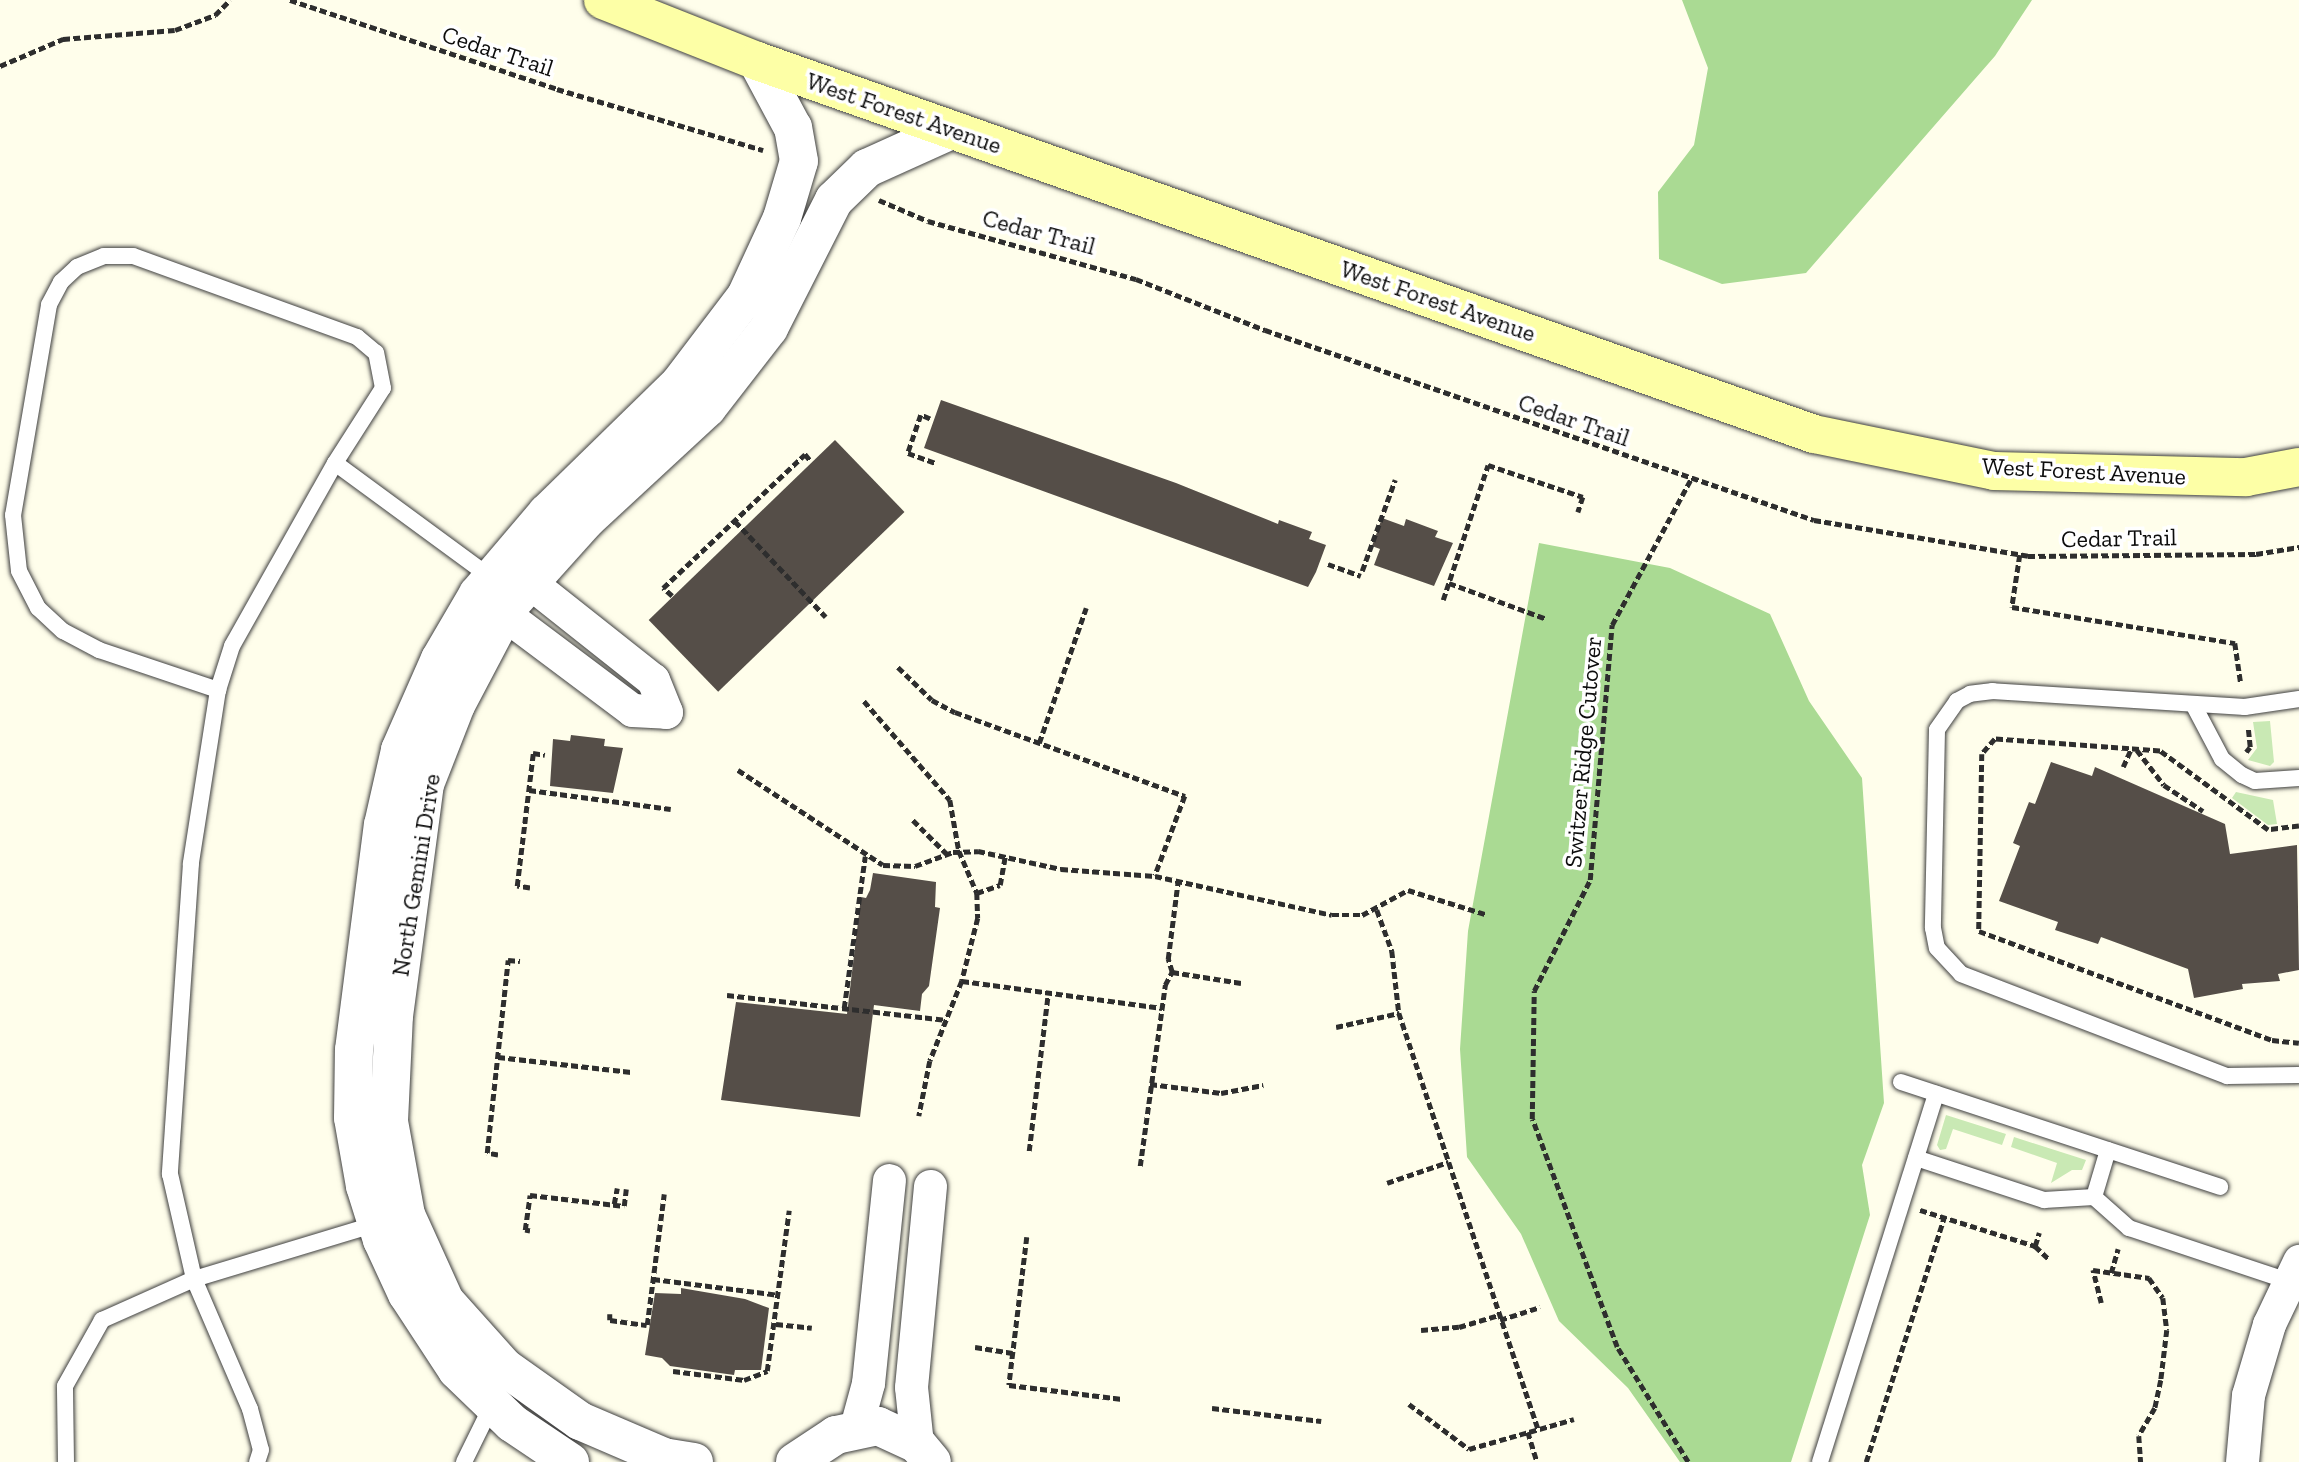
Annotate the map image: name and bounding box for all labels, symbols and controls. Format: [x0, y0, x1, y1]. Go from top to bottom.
street label: Cedar Trail [438, 19, 558, 83]
street label: West Forest Avenue [802, 66, 1006, 160]
street label: Cedar Trail [979, 203, 1099, 261]
street label: West Forest Avenue [1336, 254, 1540, 348]
street label: Cedar Trail [1514, 387, 1634, 453]
street label: West Forest Avenue [1981, 451, 2187, 491]
street label: Cedar Trail [2061, 523, 2177, 553]
street label: Switzer Ridge Cutover [1559, 635, 1607, 869]
street label: North Gemini Drive [386, 771, 446, 979]

